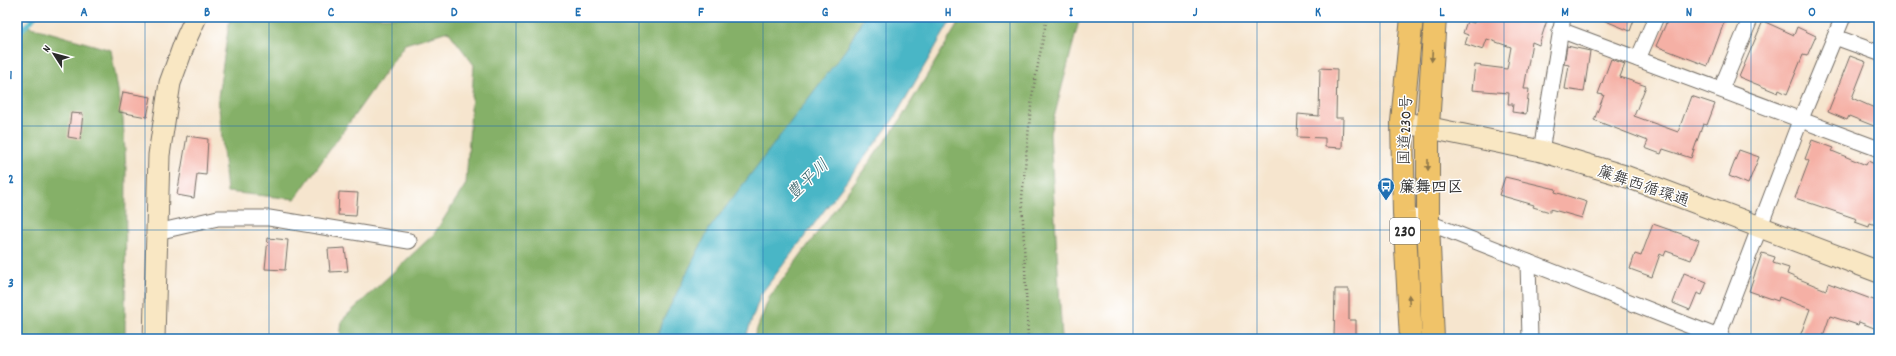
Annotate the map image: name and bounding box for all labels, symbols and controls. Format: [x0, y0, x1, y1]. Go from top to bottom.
text: A [80, 4, 88, 23]
text: B [204, 4, 210, 23]
text: C [328, 4, 335, 23]
text: D [451, 4, 458, 23]
text: E [575, 4, 582, 23]
text: F [698, 4, 704, 23]
text: G [822, 4, 829, 23]
text: H [945, 4, 952, 23]
text: I [1069, 4, 1074, 23]
text: J [1193, 4, 1198, 23]
text: K [1315, 4, 1321, 23]
text: L [1439, 4, 1445, 23]
text: M [1561, 4, 1569, 23]
text: N [1686, 4, 1692, 23]
text: O [1808, 4, 1816, 23]
north arrow [34, 34, 74, 74]
text: N [39, 42, 56, 56]
one-way arrow [1429, 50, 1436, 62]
text: 1 [10, 67, 13, 86]
street label: 国道230号 [1394, 94, 1419, 166]
water label: 豊平川 [782, 155, 836, 207]
one-way arrow [1425, 159, 1431, 172]
street label: 簾舞西循環通 [1594, 161, 1692, 214]
text: 2 [8, 171, 14, 190]
bus stop icon: 簾舞四区 [1376, 176, 1396, 201]
place label: 簾舞四区 [1399, 177, 1463, 200]
road number: 230 [1390, 218, 1420, 244]
text: 3 [8, 275, 14, 294]
one-way arrow [1405, 294, 1412, 306]

